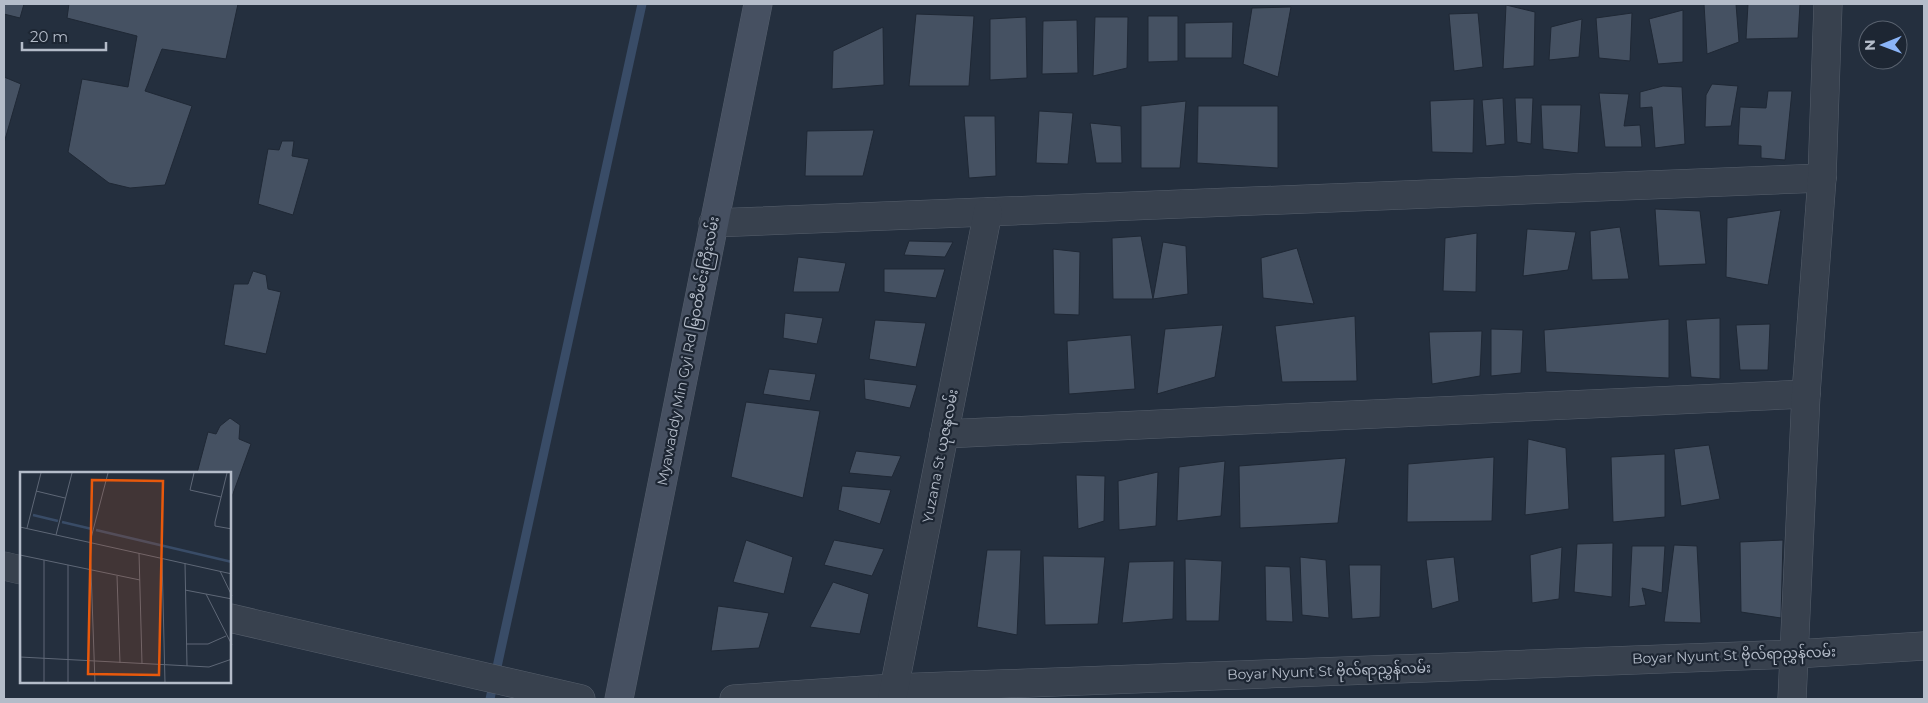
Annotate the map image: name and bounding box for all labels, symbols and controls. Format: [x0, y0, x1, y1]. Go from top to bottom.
scale bar [22, 20, 106, 52]
north arrow [1858, 20, 1908, 70]
text: 20 m [30, 27, 68, 46]
text: N [1861, 39, 1879, 51]
street label: Myawaddy Min Gyi Rd မြဝတီမင်းကြီးလမ်း [652, 215, 726, 488]
street label: Yuzana St ယုဇနလမ်း [917, 387, 965, 525]
inset map [20, 472, 231, 683]
street label: Boyar Nyunt St ဗိုလ်ရာညွှန်လမ်း [1632, 641, 1836, 671]
street label: Boyar Nyunt St ဗိုလ်ရာညွှန်လမ်း [1227, 657, 1431, 687]

